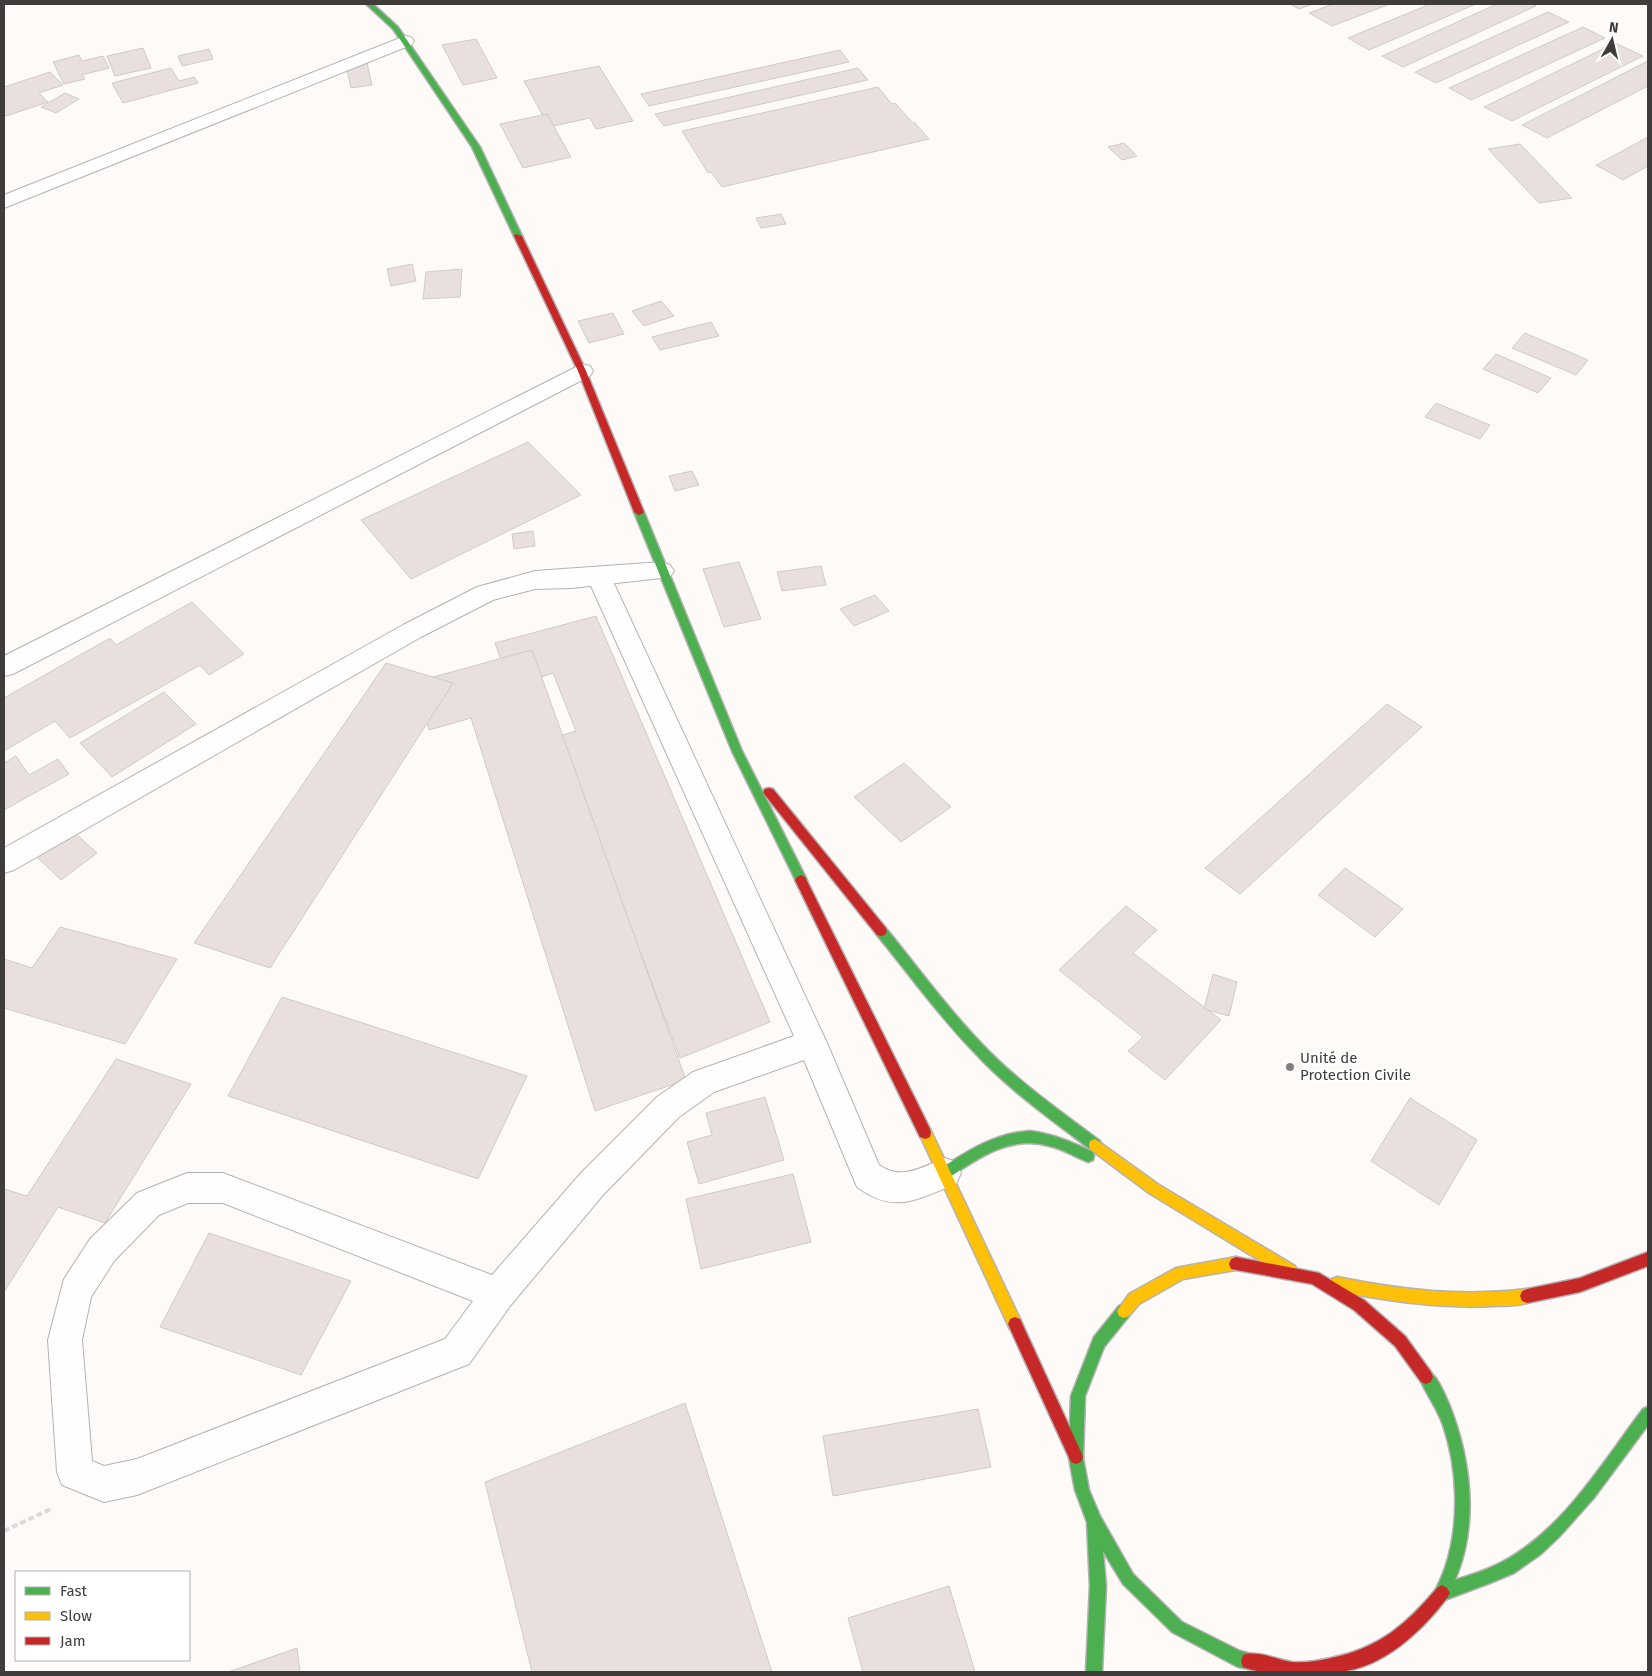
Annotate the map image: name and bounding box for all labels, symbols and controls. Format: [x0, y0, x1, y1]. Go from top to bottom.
north arrow [1587, 15, 1637, 65]
text: N [1608, 19, 1620, 37]
place label: Unité de Protection Civile [1300, 1049, 1411, 1084]
marker: Unité de Protection Civile [1284, 1061, 1296, 1073]
legend [15, 1571, 190, 1661]
text: Fast [60, 1582, 87, 1600]
text: Slow [60, 1607, 92, 1625]
text: Jam [60, 1632, 86, 1650]

